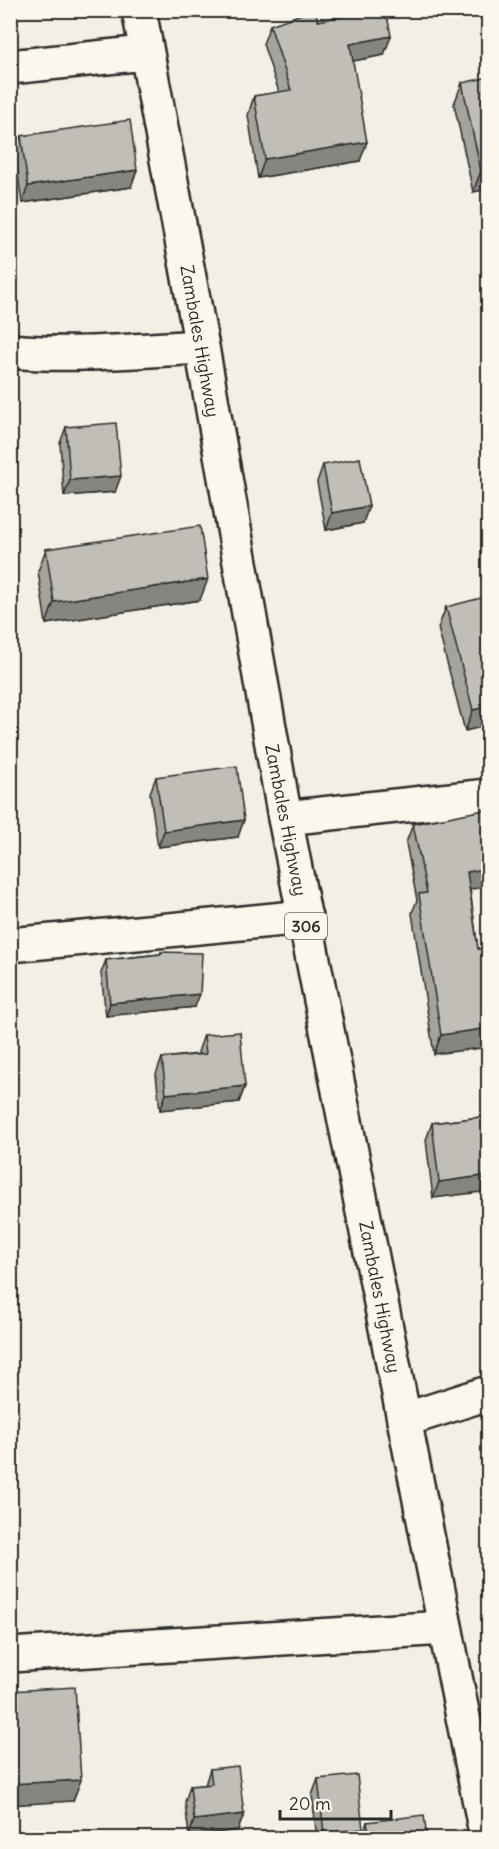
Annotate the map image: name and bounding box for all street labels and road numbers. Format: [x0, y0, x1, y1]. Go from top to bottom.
street label: Zambales Highway [175, 263, 225, 419]
street label: Zambales Highway [260, 742, 312, 898]
road number: 306 [285, 913, 327, 939]
street label: Zambales Highway [354, 1219, 406, 1375]

